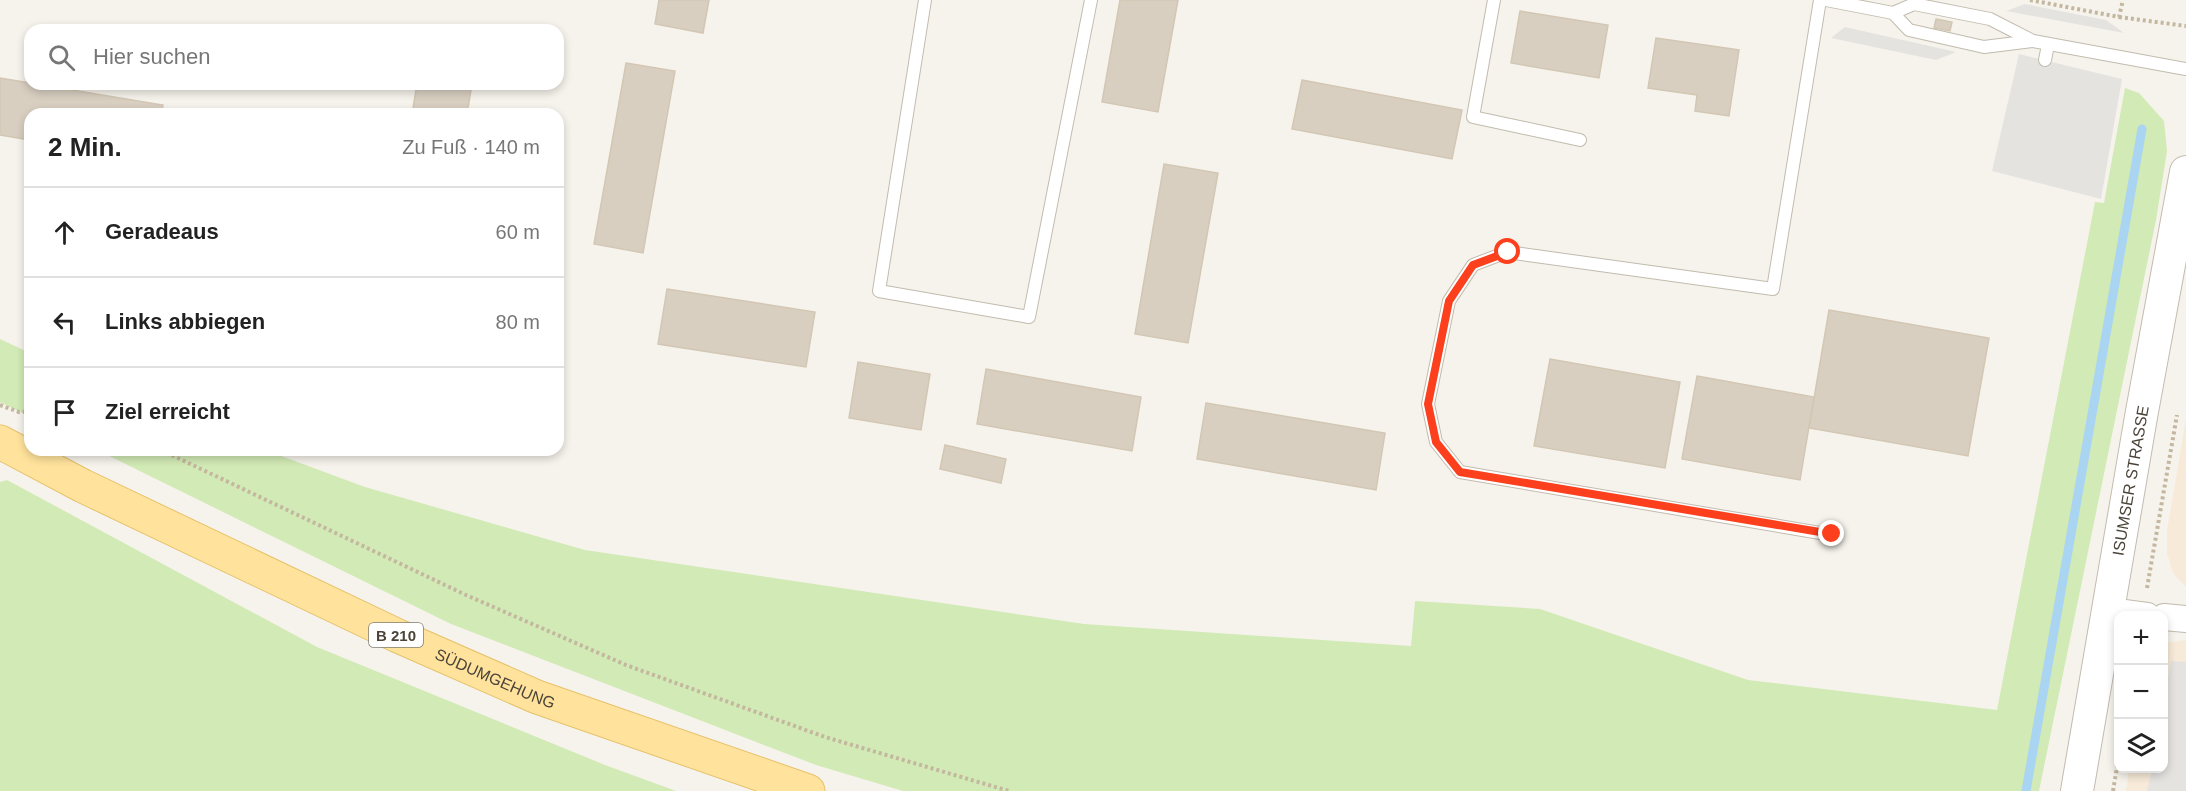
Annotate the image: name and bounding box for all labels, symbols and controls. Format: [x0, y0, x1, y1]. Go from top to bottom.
search box [24, 24, 564, 90]
icon: search [45, 41, 78, 74]
text: Hier suchen [93, 44, 210, 69]
text: 2 Min. [48, 132, 122, 162]
text: Zu Fuß · 140 m [402, 136, 540, 158]
icon: ahead [48, 216, 81, 249]
text: Geradeaus [105, 219, 219, 244]
text: 60 m [496, 221, 540, 243]
route start [1494, 238, 1520, 264]
icon: left [48, 306, 81, 339]
text: Links abbiegen [105, 309, 265, 334]
text: 80 m [496, 311, 540, 333]
icon: arrive [48, 396, 81, 429]
text: Ziel erreicht [105, 399, 230, 424]
street label: ISUMSER STRASSE [2109, 404, 2151, 557]
route end [1818, 520, 1844, 546]
map controls [2114, 611, 2168, 773]
button: + [2114, 611, 2168, 665]
road number: B 210 [369, 623, 423, 647]
street label: SÜDUMGEHUNG [433, 645, 558, 711]
button: − [2114, 665, 2168, 719]
button: layers [2114, 719, 2168, 773]

